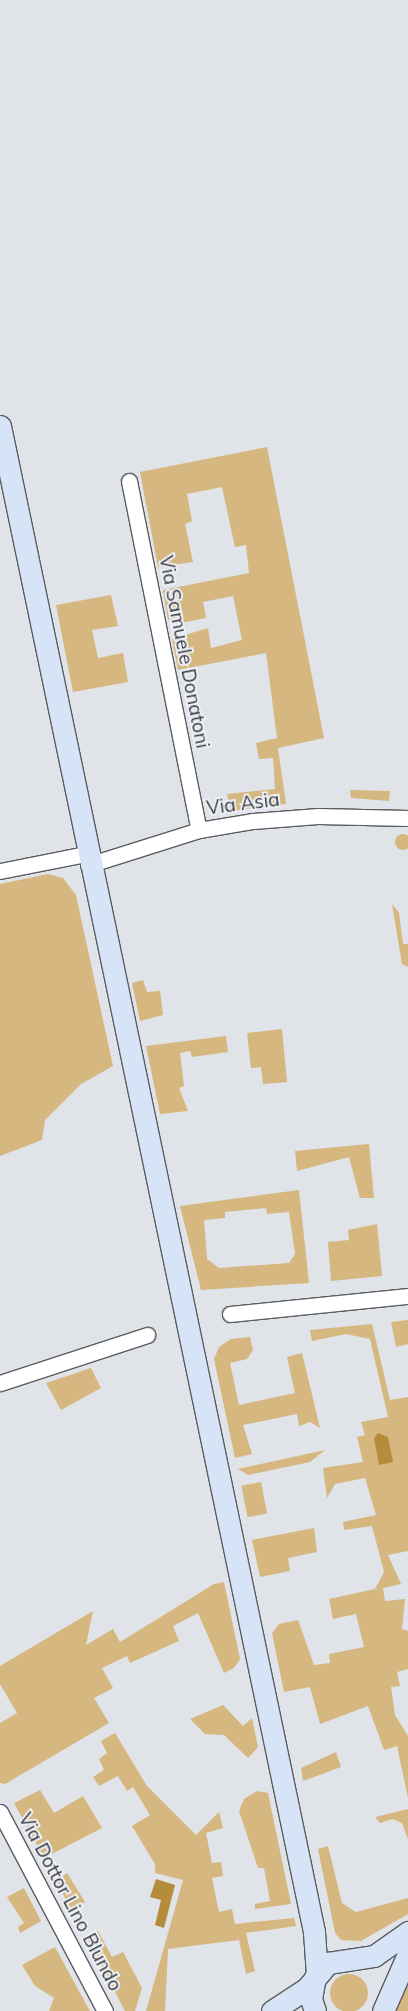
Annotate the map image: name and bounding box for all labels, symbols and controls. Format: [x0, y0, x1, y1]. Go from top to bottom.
street label: Via Samuele Donatoni [154, 554, 214, 750]
street label: Via Asia [205, 788, 281, 820]
street label: Via Dottor Lino Blundo [13, 1809, 127, 1995]

